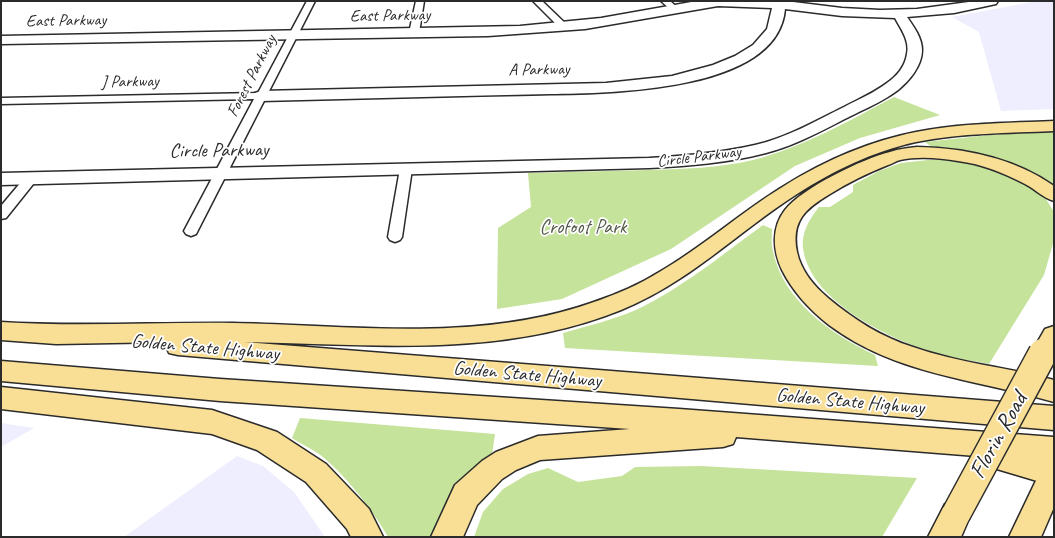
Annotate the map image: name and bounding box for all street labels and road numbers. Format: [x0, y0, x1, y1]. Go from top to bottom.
street label: East Parkway [350, 5, 430, 27]
street label: East Parkway [26, 10, 106, 32]
street label: Forest Parkway [223, 32, 281, 120]
street label: A Parkway [508, 59, 570, 81]
street label: J Parkway [101, 71, 159, 93]
street label: Circle Parkway [169, 138, 269, 164]
street label: Circle Parkway [656, 142, 742, 172]
street label: Golden State Highway [130, 330, 280, 366]
street label: Golden State Highway [452, 357, 602, 393]
street label: Golden State Highway [775, 384, 925, 420]
street label: Florin Road [964, 388, 1034, 484]

